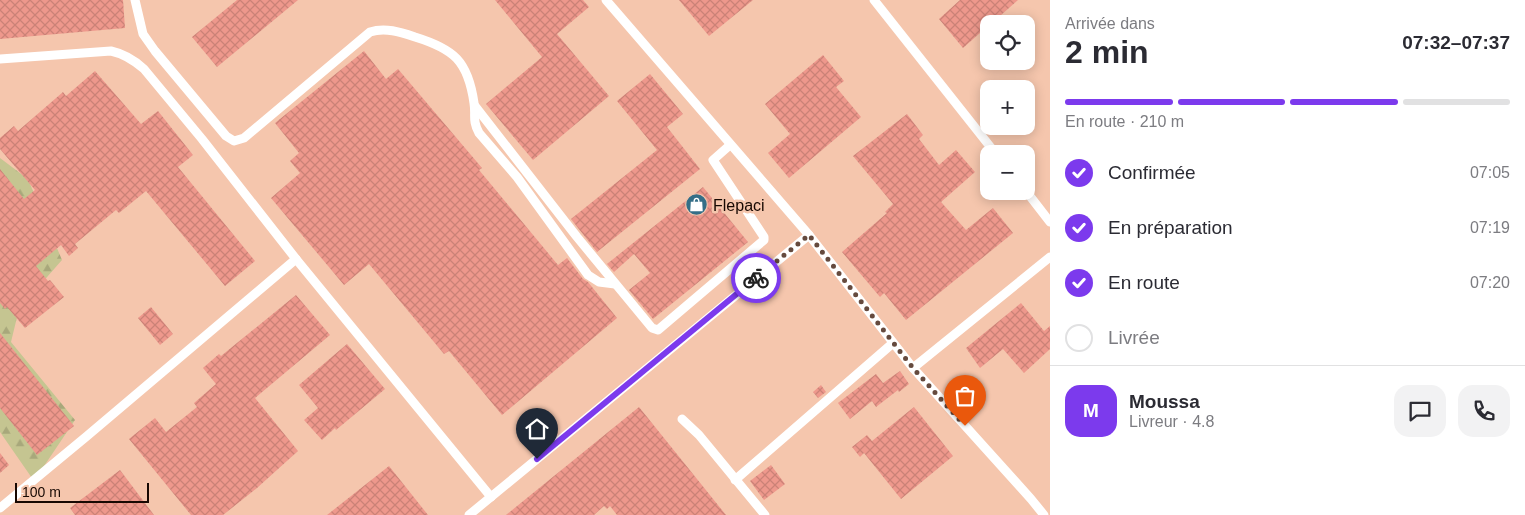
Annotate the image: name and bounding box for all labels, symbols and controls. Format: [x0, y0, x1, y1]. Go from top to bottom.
map controls [980, 15, 1035, 200]
button: locate [980, 15, 1035, 70]
text: Arrivée dans [1065, 15, 1155, 32]
text: 07:32–07:37 [1402, 32, 1510, 53]
text: 2 min [1065, 34, 1149, 70]
button: + [980, 80, 1035, 135]
text: En route · 210 m [1065, 113, 1184, 130]
button: − [980, 145, 1035, 200]
icon: check [1065, 159, 1093, 187]
text: Confirmée [1108, 162, 1196, 183]
text: 07:05 [1470, 164, 1510, 181]
shop icon: Flepaci [685, 193, 709, 217]
place label: Flepaci [713, 197, 765, 214]
icon: check [1065, 214, 1093, 242]
text: En préparation [1108, 217, 1233, 238]
text: 07:19 [1470, 219, 1510, 236]
courier [731, 253, 781, 303]
icon: bike [742, 264, 770, 292]
icon: check [1065, 269, 1093, 297]
text: En route [1108, 272, 1180, 293]
text: 07:20 [1470, 274, 1510, 291]
text: Livrée [1108, 327, 1160, 348]
pin [944, 375, 986, 426]
icon: bag [951, 382, 979, 410]
button: chat [1394, 385, 1446, 437]
button: phone [1458, 385, 1510, 437]
text: Moussa [1129, 391, 1200, 412]
text: M [1083, 400, 1099, 421]
pin [516, 408, 558, 459]
text: Livreur · 4.8 [1129, 413, 1214, 430]
icon: home [523, 415, 551, 443]
scale bar [15, 480, 149, 503]
text: 100 m [22, 484, 61, 500]

